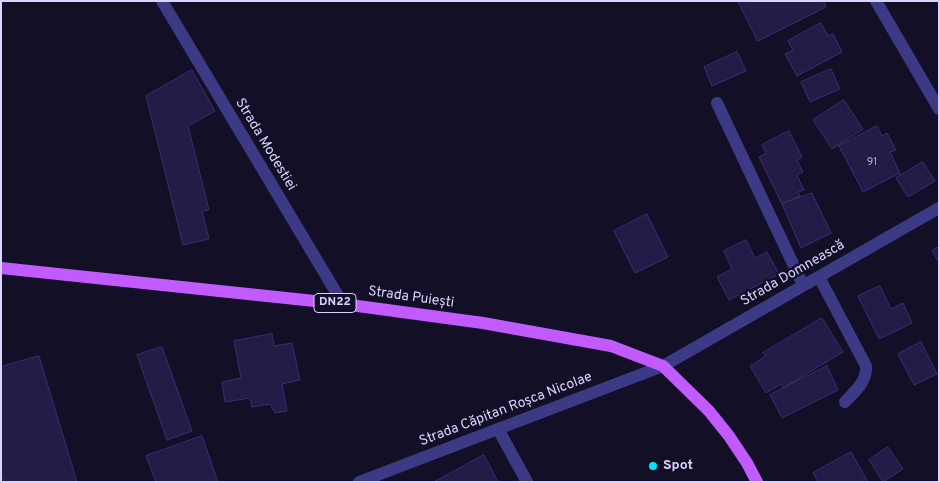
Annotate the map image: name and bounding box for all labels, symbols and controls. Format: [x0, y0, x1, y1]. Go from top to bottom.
street label: Strada Modestiei [231, 96, 299, 194]
house number: 91 [867, 156, 877, 170]
street label: Strada Domnească [738, 237, 848, 311]
street label: Strada Puiești [367, 284, 455, 312]
road number: DN22 [314, 294, 356, 312]
street label: Strada Căpitan Roșca Nicolae [417, 369, 595, 451]
place label: Spot [663, 458, 693, 474]
marker: Spot [647, 460, 659, 472]

